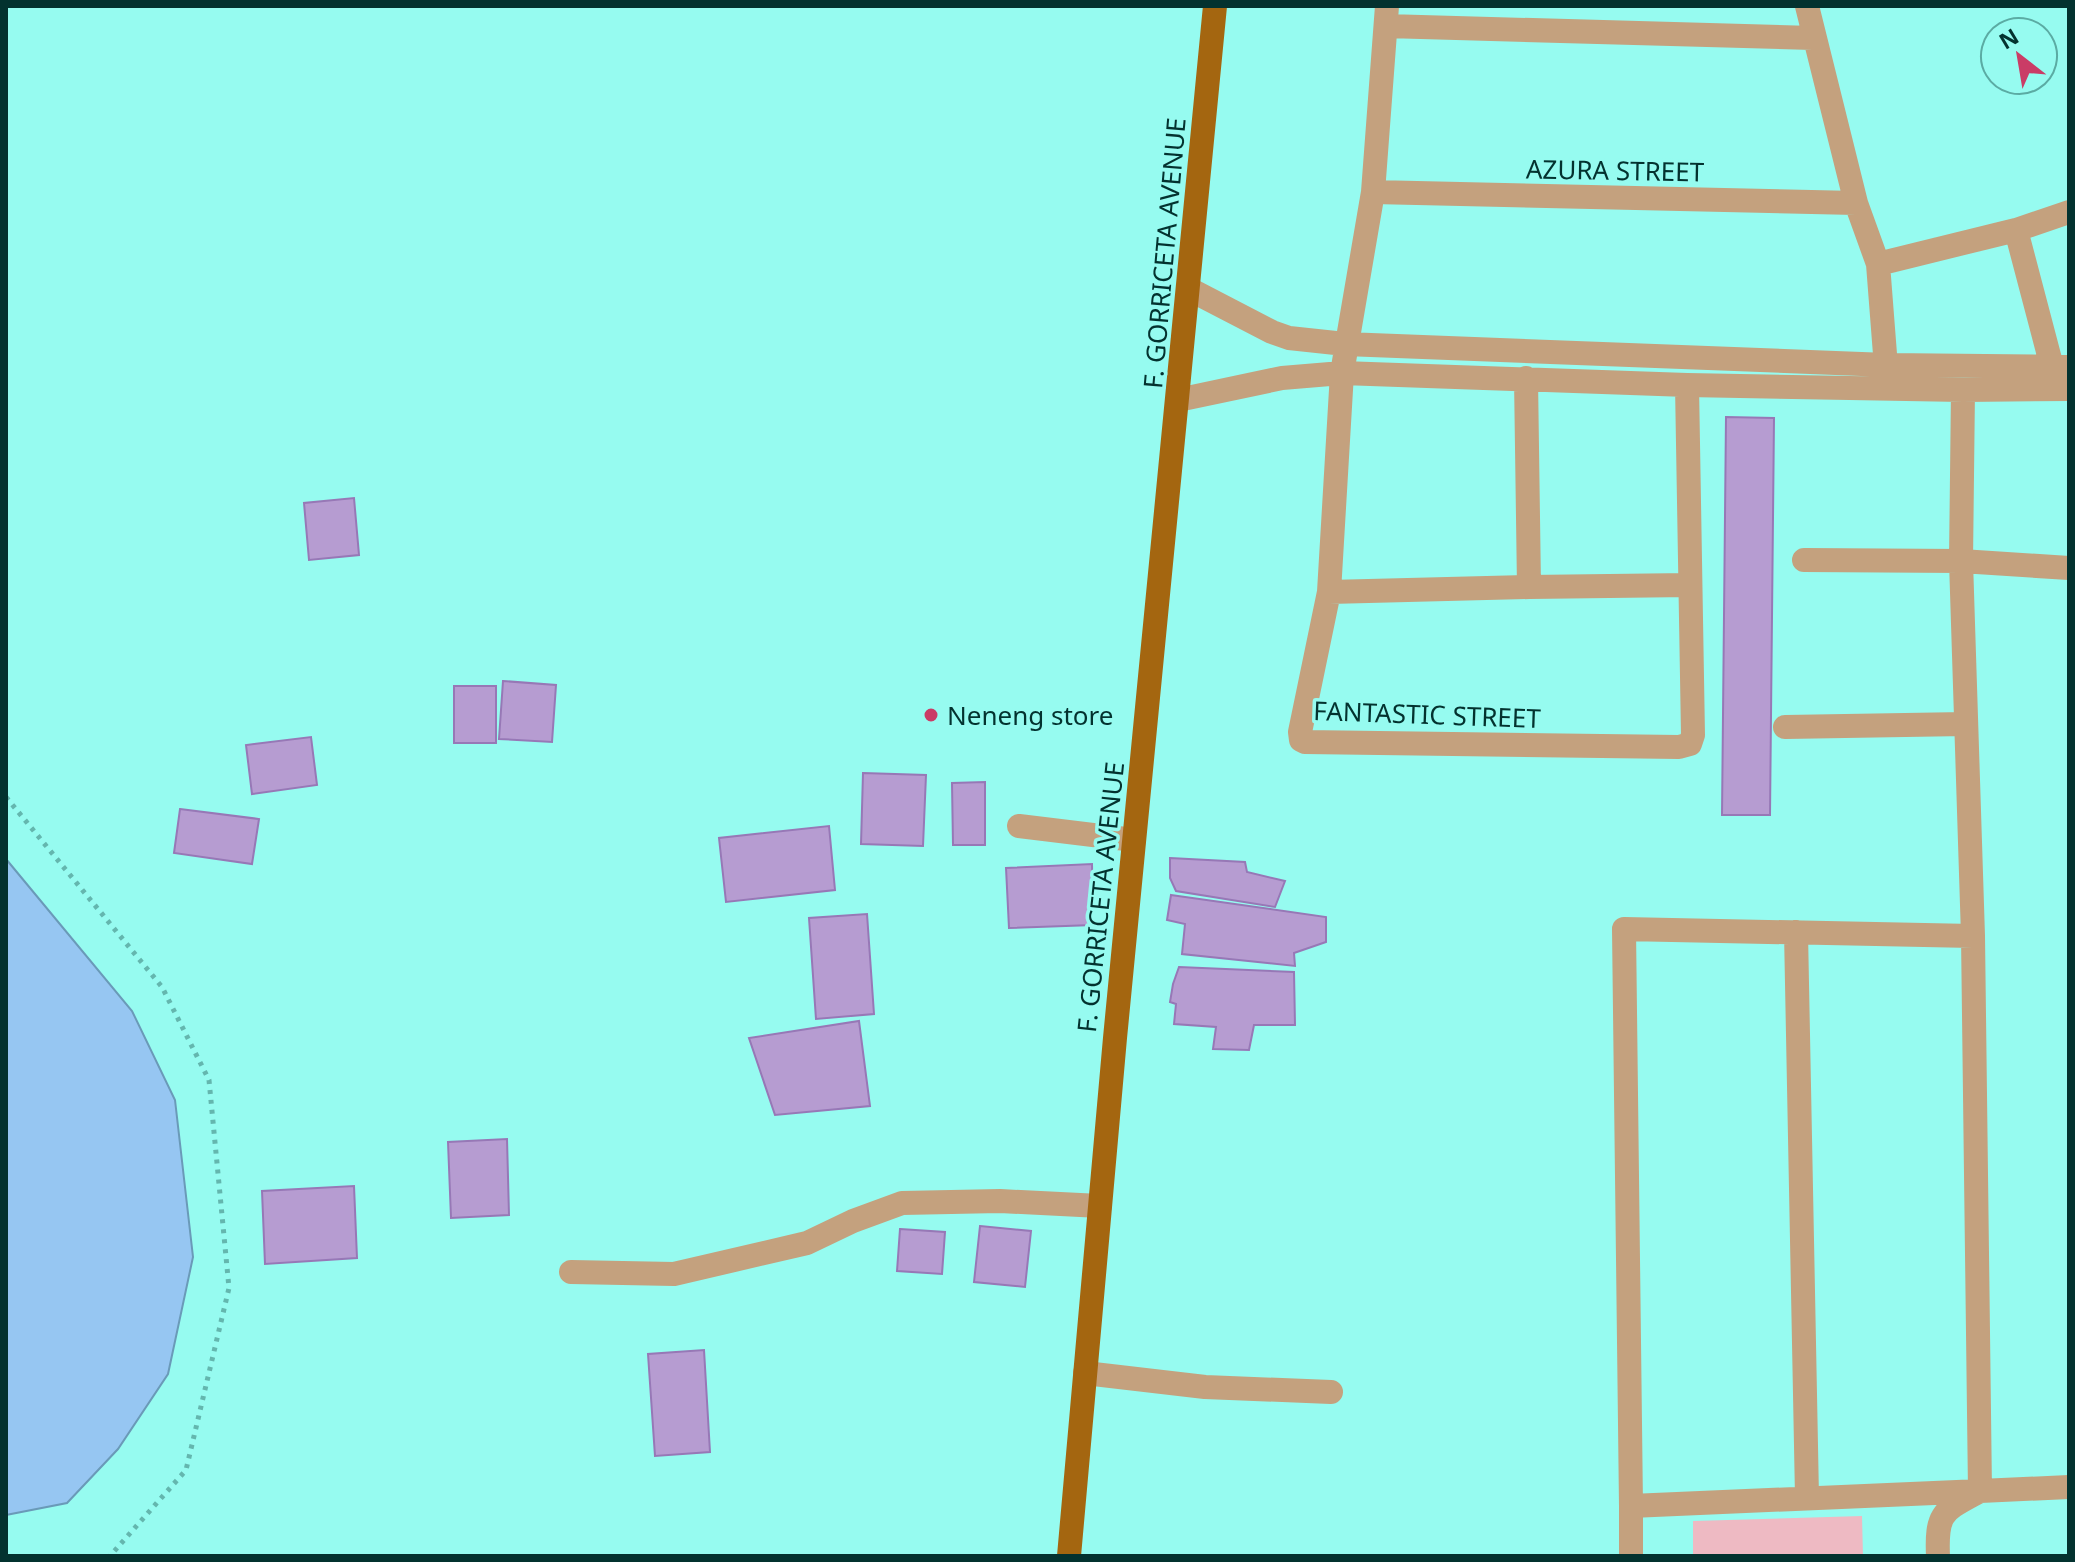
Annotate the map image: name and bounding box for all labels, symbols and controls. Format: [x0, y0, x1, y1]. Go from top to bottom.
north arrow [1979, 16, 2059, 96]
text: N [1993, 21, 2024, 55]
street label: F. GORRICETA AVENUE [1134, 116, 1194, 390]
street label: AZURA STREET [1526, 150, 1705, 190]
street label: FANTASTIC STREET [1313, 692, 1542, 736]
place label: Neneng store [947, 697, 1113, 733]
marker: Neneng store [922, 706, 940, 724]
street label: F. GORRICETA AVENUE [1068, 760, 1132, 1034]

